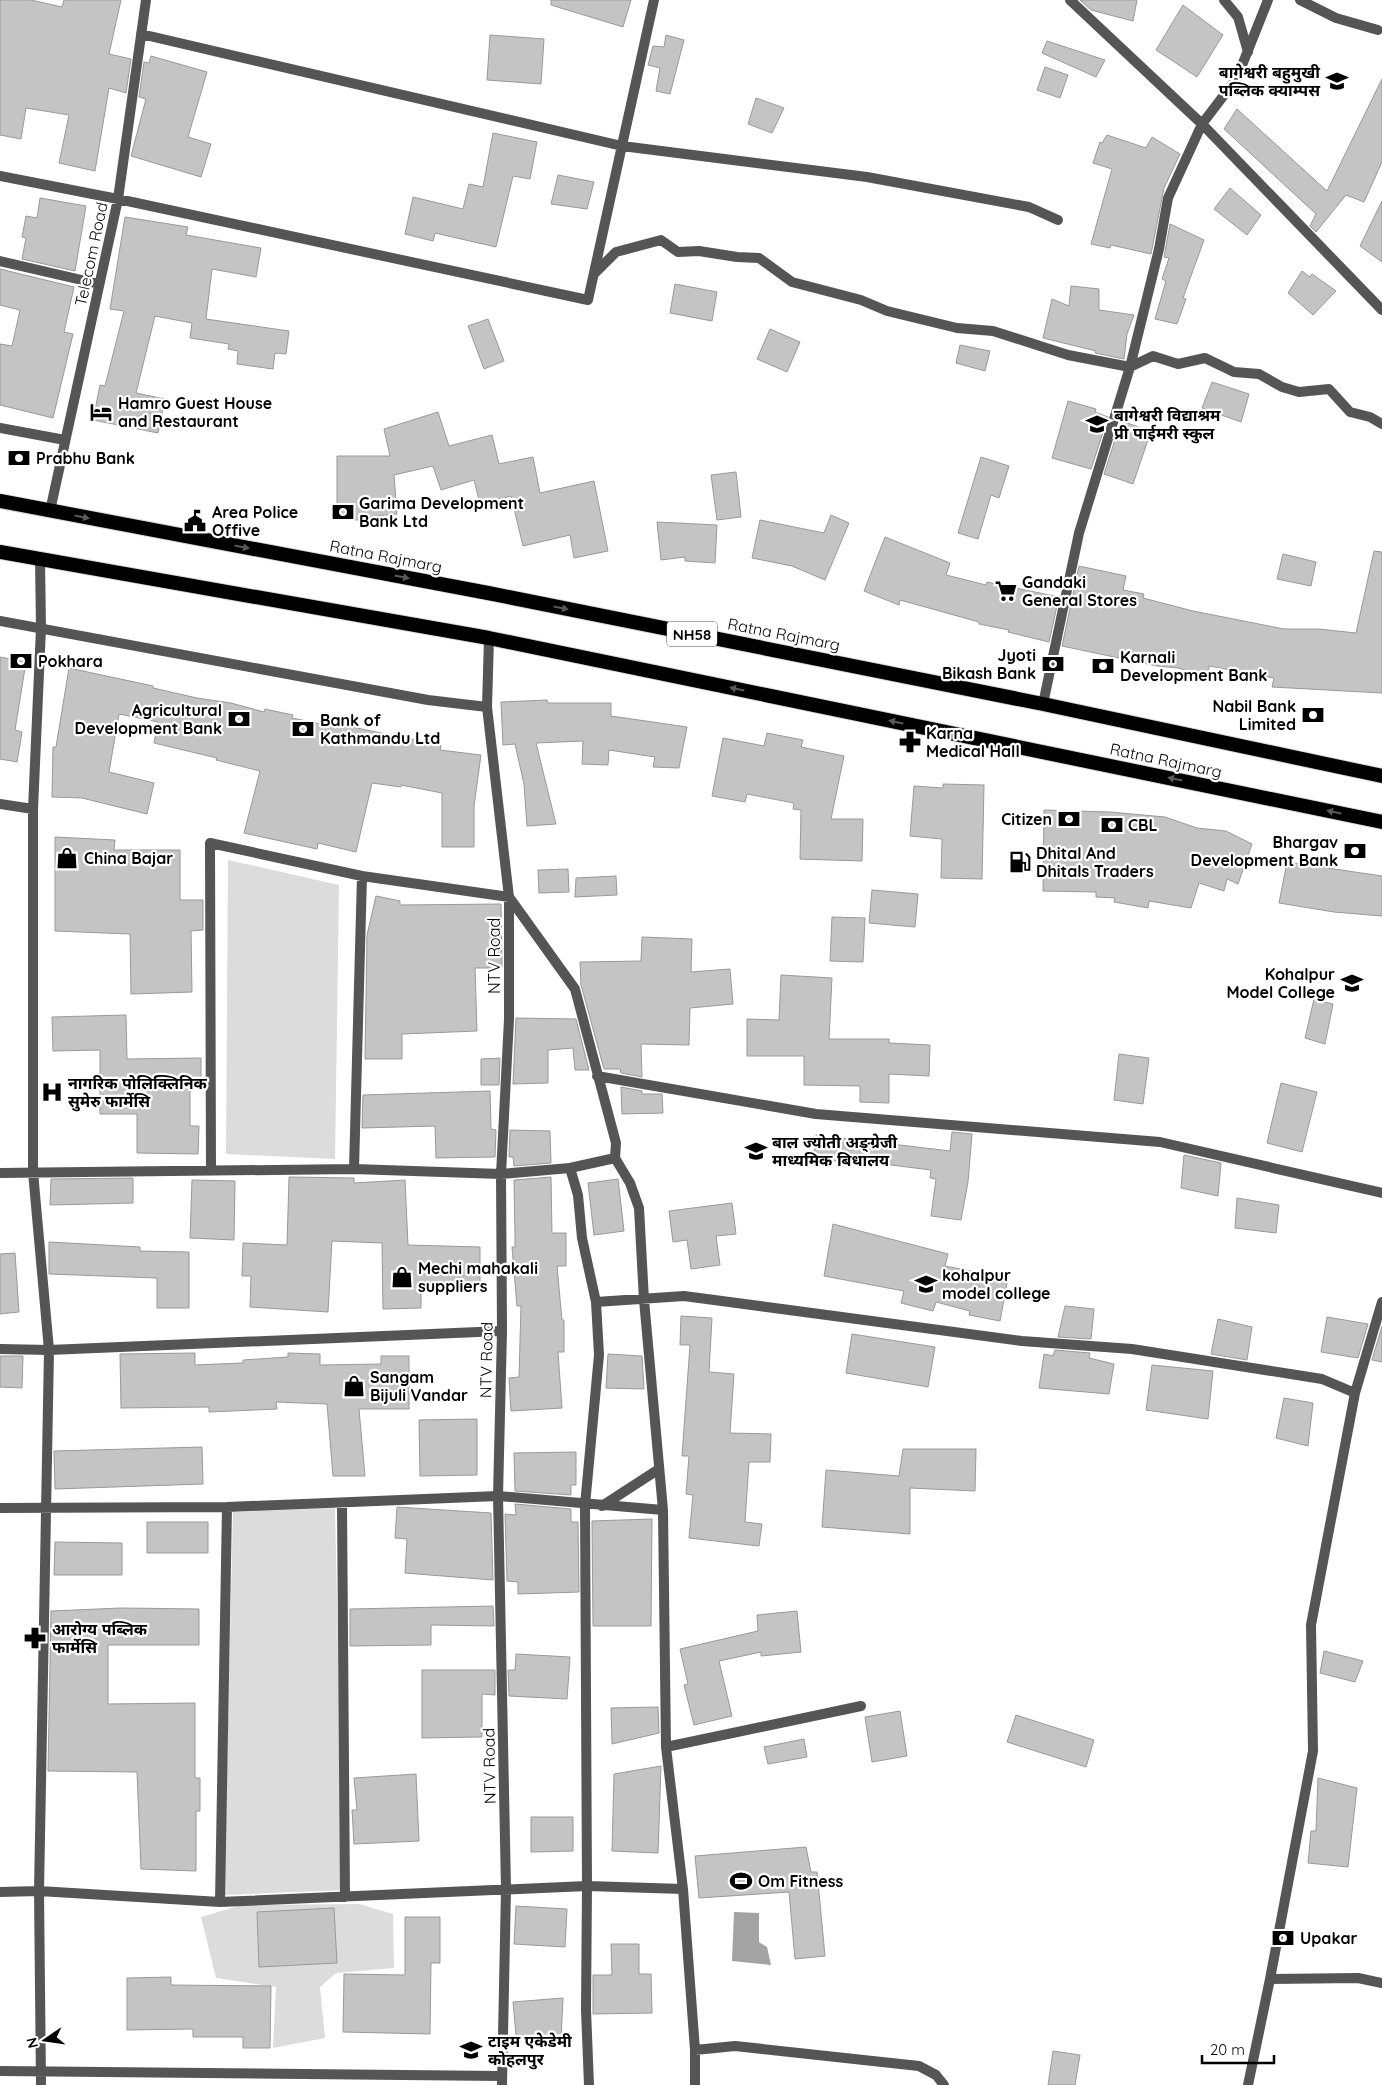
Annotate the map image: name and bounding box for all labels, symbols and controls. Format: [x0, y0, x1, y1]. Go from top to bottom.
place label: बागेश्वरी बहुमुखी पब्लिक क्याम्पस [1219, 62, 1321, 100]
school or university icon: बागेश्वरी बहुमुखी पब्लिक क्याम्पस [1324, 68, 1350, 94]
street label: Telecom Road [70, 200, 112, 308]
place label: Hamro Guest House and Restaurant [118, 393, 272, 431]
hotel icon: Hamro Guest House and Restaurant [88, 399, 114, 425]
place label: बागेश्वरी विद्याश्रम प्री पाईमरी स्कुल [1114, 405, 1221, 444]
school or university icon: बागेश्वरी विद्याश्रम प्री पाईमरी स्कुल [1084, 411, 1110, 437]
bank icon: Prabhu Bank [6, 445, 32, 471]
place label: Prabhu Bank [36, 448, 135, 468]
place label: Garima Development Bank Ltd [359, 493, 524, 531]
bank icon: Garima Development Bank Ltd [330, 499, 356, 525]
place label: Area Police Offive [212, 502, 298, 540]
public building icon: Area Police Offive [182, 508, 208, 534]
one-way arrow [75, 514, 91, 522]
street label: Ratna Rajmarg [328, 535, 444, 577]
one-way arrow [234, 543, 250, 551]
place label: Gandaki General Stores [1022, 572, 1137, 610]
one-way arrow [394, 573, 410, 581]
supermarket icon: Gandaki General Stores [993, 578, 1019, 604]
one-way arrow [554, 604, 570, 612]
street label: Ratna Rajmarg [726, 613, 842, 655]
road number: NH58 [667, 622, 717, 646]
place label: Jyoti Bikash Bank [942, 645, 1036, 683]
place label: Karnali Development Bank [1120, 647, 1267, 685]
bank icon: Pokhara [8, 648, 34, 674]
place label: Pokhara [38, 651, 103, 671]
bank icon: Jyoti Bikash Bank [1040, 651, 1066, 677]
bank icon: Karnali Development Bank [1090, 653, 1116, 679]
one-way arrow [729, 685, 744, 693]
place label: Nabil Bank Limited [1212, 696, 1296, 734]
place label: Agricultural Development Bank [75, 700, 222, 738]
bank icon: Nabil Bank Limited [1300, 702, 1326, 728]
bank icon: Agricultural Development Bank [226, 706, 252, 732]
place label: Bank of Kathmandu Ltd [320, 710, 440, 748]
bank icon: Bank of Kathmandu Ltd [290, 716, 316, 742]
one-way arrow [888, 717, 904, 725]
place label: Karna Medical Hall [926, 723, 1020, 761]
pharmacy icon: Karna Medical Hall [897, 729, 923, 755]
street label: Ratna Rajmarg [1108, 738, 1224, 782]
one-way arrow [1168, 775, 1183, 783]
bank icon: Citizen [1056, 806, 1082, 832]
one-way arrow [1327, 808, 1342, 816]
place label: Citizen [1001, 809, 1052, 829]
bank icon: CBL [1099, 812, 1125, 838]
place label: CBL [1128, 815, 1158, 835]
place label: Bhargav Development Bank [1191, 832, 1338, 870]
bank icon: Bhargav Development Bank [1342, 838, 1368, 864]
place label: Dhital And Dhitals Traders [1036, 843, 1154, 881]
shop icon: China Bajar [54, 845, 80, 871]
place label: China Bajar [84, 848, 173, 868]
fuel station icon: Dhital And Dhitals Traders [1007, 849, 1033, 875]
street label: NTV Road [484, 918, 504, 994]
place label: Kohalpur Model College [1226, 964, 1335, 1002]
school or university icon: Kohalpur Model College [1339, 970, 1365, 996]
place label: नागरिक पोलिक्लिनिक सुमेरु फार्मेसि [68, 1073, 208, 1112]
hospital icon: नागरिक पोलिक्लिनिक सुमेरु फार्मेसि [39, 1079, 65, 1105]
place label: बाल ज्योती अङ्ग्रेजी माध्यमिक बिधालय [772, 1132, 897, 1170]
school or university icon: बाल ज्योती अङ्ग्रेजी माध्यमिक बिधालय [743, 1138, 769, 1164]
place label: Mechi mahakali suppliers [418, 1258, 538, 1296]
shop icon: Mechi mahakali suppliers [389, 1264, 415, 1290]
place label: kohalpur model college [942, 1265, 1051, 1303]
school or university icon: kohalpur model college [913, 1271, 939, 1297]
street label: NTV Road [475, 1322, 497, 1398]
place label: Sangam Bijuli Vandar [370, 1367, 468, 1405]
shop icon: Sangam Bijuli Vandar [341, 1373, 367, 1399]
place label: आरोग्य पब्लिक फार्मेसि [52, 1619, 148, 1657]
pharmacy icon: आरोग्य पब्लिक फार्मेसि [22, 1625, 48, 1651]
street label: NTV Road [478, 1728, 500, 1804]
sports icon: Om Fitness [728, 1868, 754, 1894]
place label: Om Fitness [758, 1871, 843, 1891]
bank icon: Upakar [1270, 1925, 1296, 1951]
place label: Upakar [1300, 1928, 1357, 1948]
north arrow [20, 2015, 70, 2065]
place label: टाइम एकेडेमी कोहलपुर [488, 2031, 572, 2070]
scale bar [1202, 2032, 1274, 2064]
text: N [22, 2036, 42, 2050]
school or university icon: टाइम एकेडेमी कोहलपुर [458, 2037, 484, 2063]
text: 20 m [1210, 2040, 1245, 2059]

